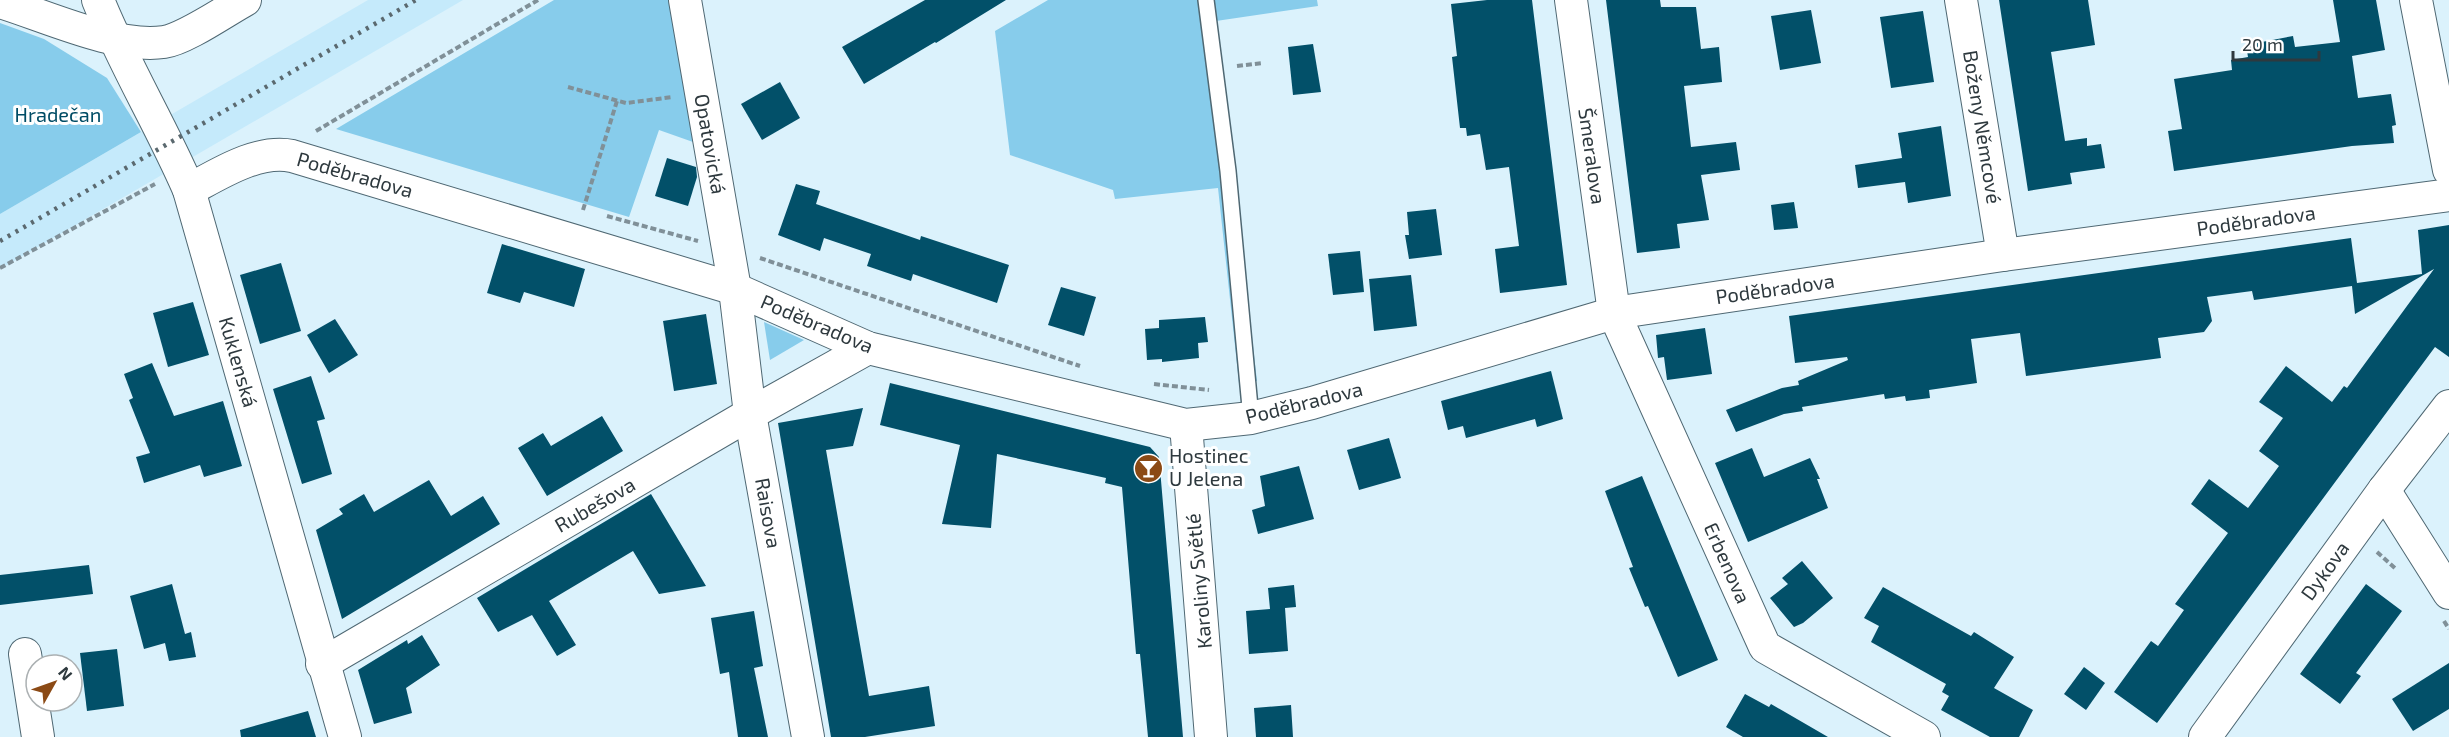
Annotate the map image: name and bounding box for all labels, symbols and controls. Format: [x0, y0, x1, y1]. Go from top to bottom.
scale bar [2233, 24, 2318, 62]
text: 20 m [2242, 33, 2283, 55]
street label: Boženy Němcové [1959, 48, 2007, 205]
street label: Opatovická [690, 92, 732, 196]
park label: Hradečan [15, 102, 101, 126]
street label: Šmeralova [1574, 106, 1612, 206]
street label: Poděbradova [294, 146, 416, 202]
street label: Poděbradova [2195, 200, 2317, 240]
street label: Poděbradova [1714, 268, 1836, 308]
street label: Poděbradova [758, 289, 877, 358]
street label: Kuklenská [215, 314, 263, 410]
street label: Poděbradova [1243, 376, 1365, 428]
place label: Hostinec U Jelena [1169, 443, 1249, 490]
bar icon: Hostinec U Jelena [1132, 452, 1164, 484]
street label: Rubešova [550, 472, 639, 537]
street label: Raisova [751, 476, 787, 550]
street label: Karoliny Světlé [1180, 512, 1216, 650]
street label: Erbenova [1700, 519, 1756, 607]
street label: Dykova [2295, 536, 2353, 604]
north arrow [24, 653, 84, 713]
text: N [55, 663, 77, 684]

